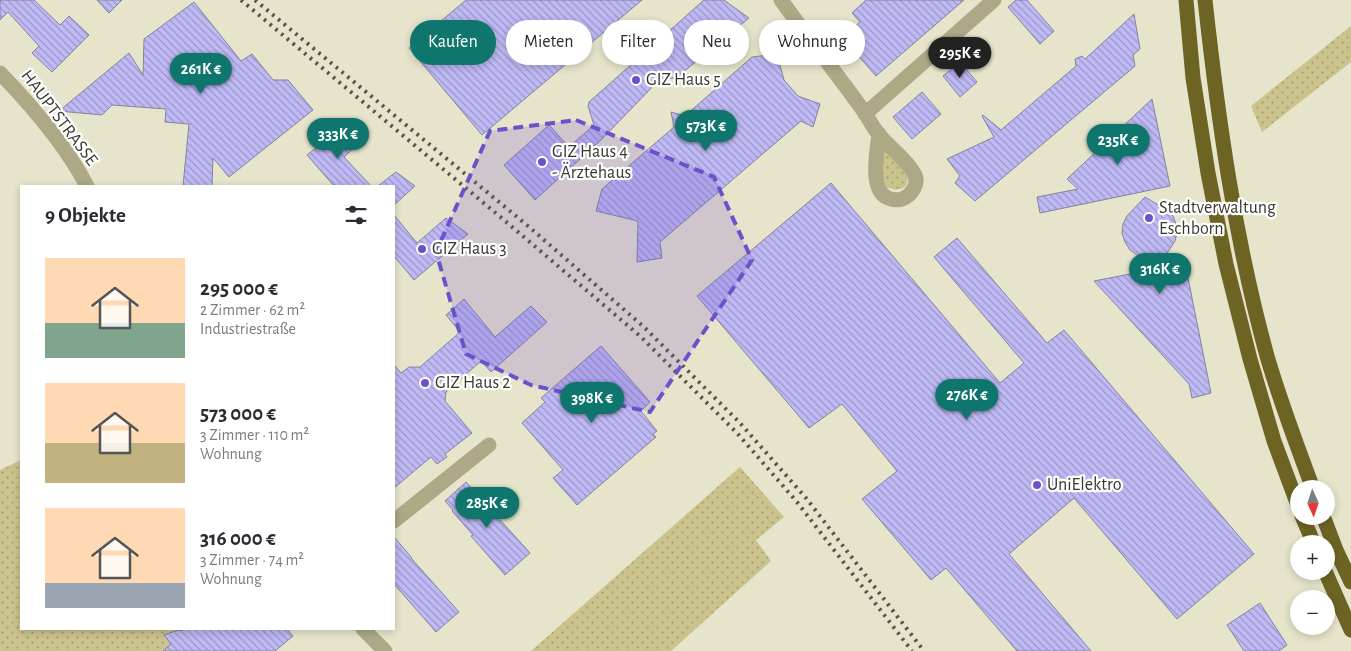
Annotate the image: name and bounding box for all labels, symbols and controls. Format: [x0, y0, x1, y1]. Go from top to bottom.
chip: Kaufen [410, 20, 496, 65]
chip: Mieten [506, 20, 592, 65]
chip: Filter [602, 20, 674, 65]
chip: Neu [684, 20, 749, 65]
chip: Wohnung [759, 20, 865, 65]
pin: 295K € [919, 36, 1001, 79]
text: 295K € [939, 45, 981, 61]
pin: 261K € [160, 52, 242, 95]
text: 261K € [181, 61, 221, 77]
street label: HAUPTSTRASSE [17, 67, 101, 169]
place label: GIZ Haus 5 [646, 71, 721, 89]
marker: GIZ Haus 5 [630, 74, 642, 86]
pin: 573K € [665, 110, 747, 152]
pin: 333K € [297, 118, 379, 160]
text: 573K € [686, 118, 726, 134]
pin: 235K € [1077, 124, 1159, 166]
text: 333K € [318, 126, 358, 142]
text: 235K € [1098, 132, 1138, 148]
place label: GIZ Haus 4 - Ärztehaus [552, 143, 631, 182]
marker: GIZ Haus 4 - Ärztehaus [536, 156, 548, 168]
place label: Stadtverwaltung Eschborn [1159, 199, 1276, 238]
icon: filters [342, 201, 370, 229]
text: 9 Objekte [45, 205, 126, 226]
marker: Stadtverwaltung Eschborn [1143, 212, 1155, 224]
place label: GIZ Haus 3 [432, 240, 507, 258]
marker: GIZ Haus 3 [416, 243, 428, 255]
pin: 316K € [1119, 252, 1201, 295]
text: 316K € [1140, 261, 1180, 277]
icon: home [85, 278, 145, 338]
text: 295 000 € [200, 278, 278, 299]
text: 2 Zimmer · 62 m² [200, 302, 305, 318]
text: Industriestraße [200, 321, 296, 337]
place label: GIZ Haus 2 [435, 374, 510, 392]
marker: GIZ Haus 2 [419, 377, 431, 389]
pin: 276K € [926, 378, 1008, 421]
pin: 398K € [551, 382, 633, 424]
text: 276K € [946, 387, 988, 403]
text: 398K € [571, 390, 613, 406]
icon: home [85, 403, 145, 463]
text: 573 000 € [200, 403, 276, 424]
text: 3 Zimmer · 110 m² [200, 427, 309, 443]
text: Wohnung [200, 446, 262, 462]
place label: UniElektro [1047, 476, 1122, 494]
marker: UniElektro [1031, 479, 1043, 491]
north arrow [1290, 480, 1335, 525]
map controls [1290, 480, 1335, 635]
pin: 285K € [446, 486, 528, 529]
text: 285K € [466, 495, 508, 511]
icon: home [85, 528, 145, 588]
text: 316 000 € [200, 528, 276, 549]
button: + [1290, 535, 1335, 580]
text: 3 Zimmer · 74 m² [200, 552, 304, 568]
text: Wohnung [200, 571, 262, 587]
button: − [1290, 590, 1335, 635]

